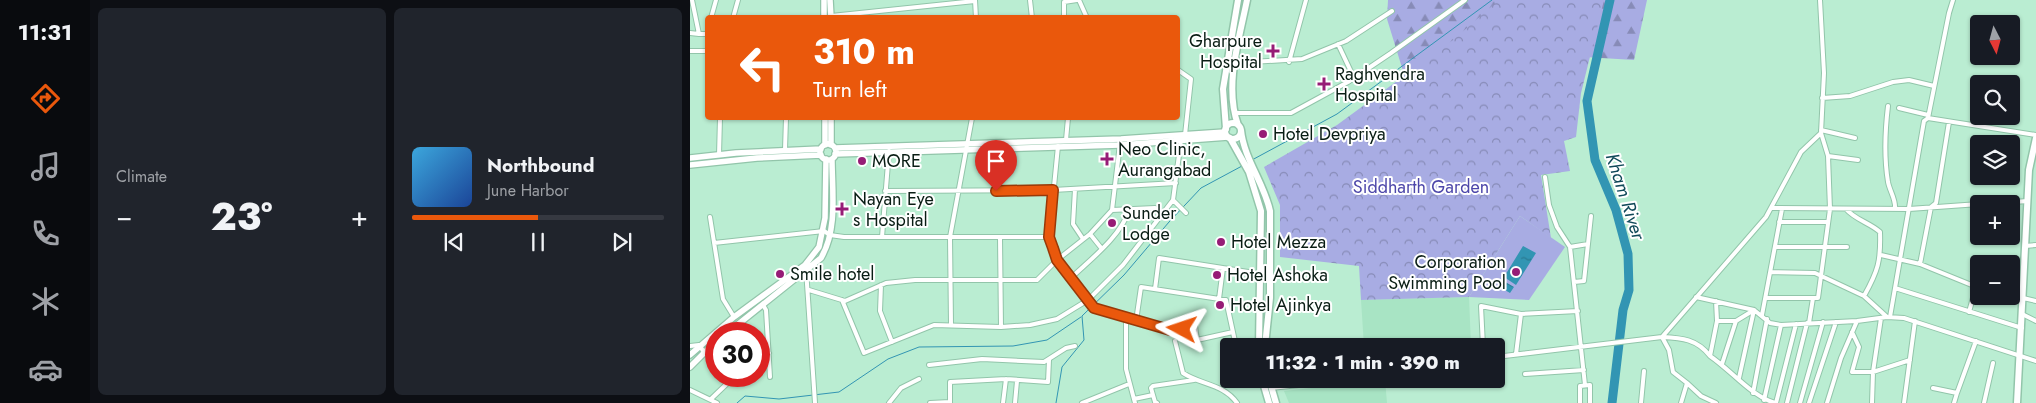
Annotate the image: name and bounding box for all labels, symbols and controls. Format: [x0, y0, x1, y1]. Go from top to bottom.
north arrow [1970, 15, 2020, 65]
map controls [1970, 15, 2020, 305]
text: 11:31 [18, 16, 72, 48]
text: 310 m [813, 27, 915, 77]
place label: Gharpure Hospital [1189, 28, 1262, 75]
icon: left [730, 35, 795, 100]
marker: Gharpure Hospital [1266, 44, 1280, 58]
place label: Raghvendra Hospital [1335, 61, 1425, 108]
text: Turn left [813, 73, 887, 105]
button: search [1970, 75, 2020, 125]
marker: Raghvendra Hospital [1317, 77, 1331, 91]
icon: directions [28, 81, 63, 116]
place label: Hotel Devpriya [1273, 121, 1386, 147]
marker: Hotel Devpriya [1257, 128, 1269, 140]
button: layers [1970, 135, 2020, 185]
place label: Neo Clinic, Aurangabad [1118, 136, 1211, 183]
pin [975, 140, 1017, 191]
icon: arrive [982, 147, 1010, 175]
place label: MORE [872, 148, 921, 174]
icon: music [28, 149, 63, 184]
water label: Kham River [1599, 149, 1653, 244]
text: Northbound [487, 152, 594, 179]
marker: Neo Clinic, Aurangabad [1100, 152, 1114, 166]
marker: MORE [856, 155, 868, 167]
text: Climate [116, 165, 167, 188]
park label: Siddharth Garden [1353, 174, 1489, 200]
text: June Harbor [487, 179, 569, 202]
place label: Nayan Eye s Hospital [853, 186, 934, 233]
text: 23° [211, 189, 273, 244]
button: + [1970, 195, 2020, 245]
text: − [116, 196, 133, 237]
text: + [351, 196, 368, 237]
place label: Sunder Lodge [1122, 200, 1177, 247]
marker: Nayan Eye s Hospital [835, 202, 849, 216]
icon: phone [28, 216, 63, 251]
marker: Sunder Lodge [1106, 217, 1118, 229]
icon: previous [440, 228, 468, 256]
icon: pause [524, 228, 552, 256]
icon: next [608, 228, 636, 256]
place label: Hotel Mezza [1231, 229, 1326, 255]
marker: Hotel Mezza [1215, 236, 1227, 248]
place label: Corporation Swimming Pool [1388, 249, 1506, 296]
button: − [1970, 255, 2020, 305]
place label: Smile hotel [790, 261, 874, 287]
place label: Hotel Ashoka [1227, 262, 1328, 288]
marker: Corporation Swimming Pool [1510, 266, 1522, 278]
marker: Smile hotel [774, 268, 786, 280]
marker: Hotel Ashoka [1211, 269, 1223, 281]
icon: climate [28, 284, 63, 319]
place label: Hotel Ajinkya [1230, 292, 1331, 318]
marker: Hotel Ajinkya [1214, 299, 1226, 311]
position arrow [1155, 302, 1207, 354]
speed limit sign: 30 [705, 322, 770, 387]
text: 11:32 · 1 min · 390 m [1265, 349, 1460, 376]
icon: car [28, 352, 63, 387]

